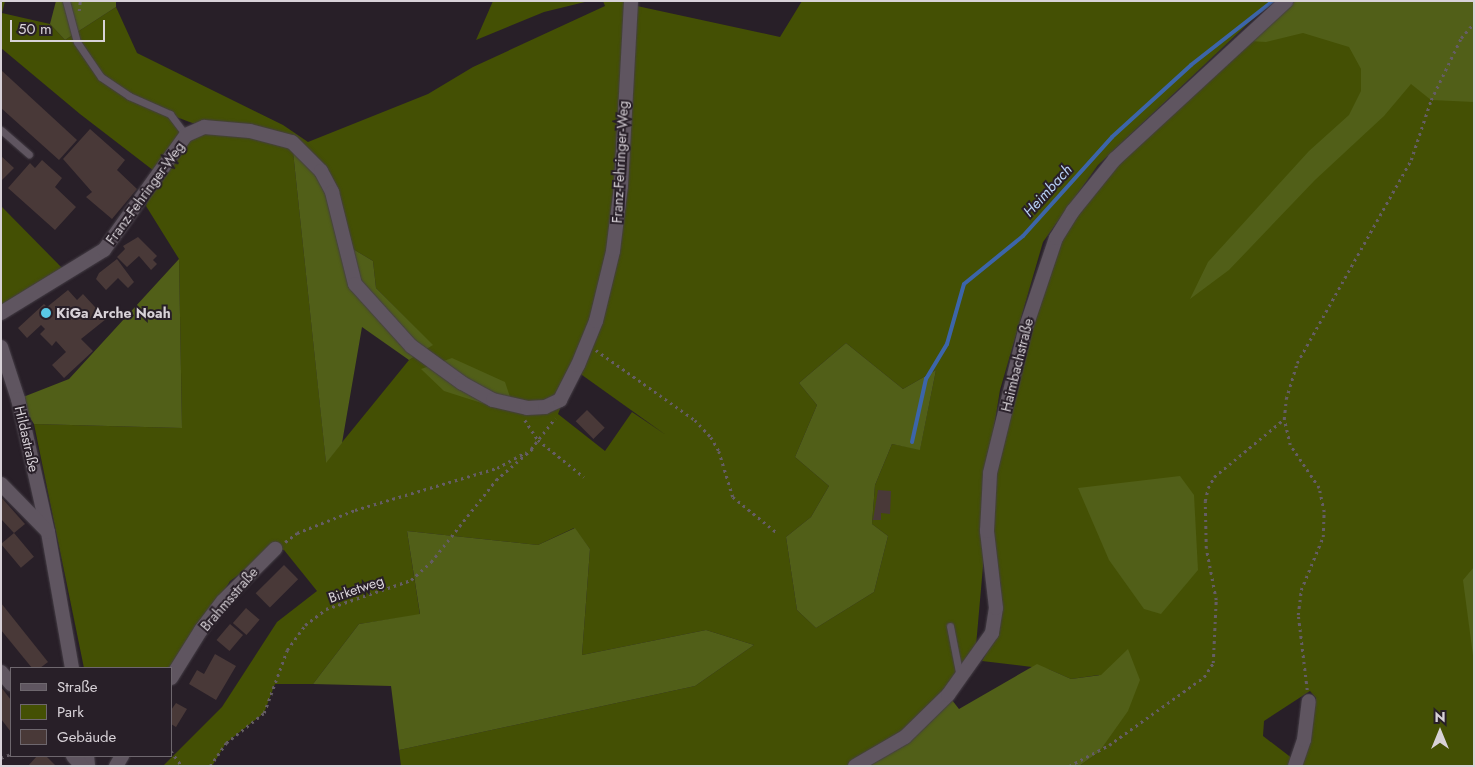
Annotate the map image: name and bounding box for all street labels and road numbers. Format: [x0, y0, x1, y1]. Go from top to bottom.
street label: Franz-Fehringer-Weg [608, 100, 632, 224]
street label: Franz-Fehringer-Weg [102, 138, 188, 248]
street label: Haimbachstraße [997, 317, 1037, 413]
street label: Hildastraße [11, 404, 43, 474]
street label: Brahmsstraße [197, 564, 261, 634]
street label: Birketweg [326, 572, 386, 606]

